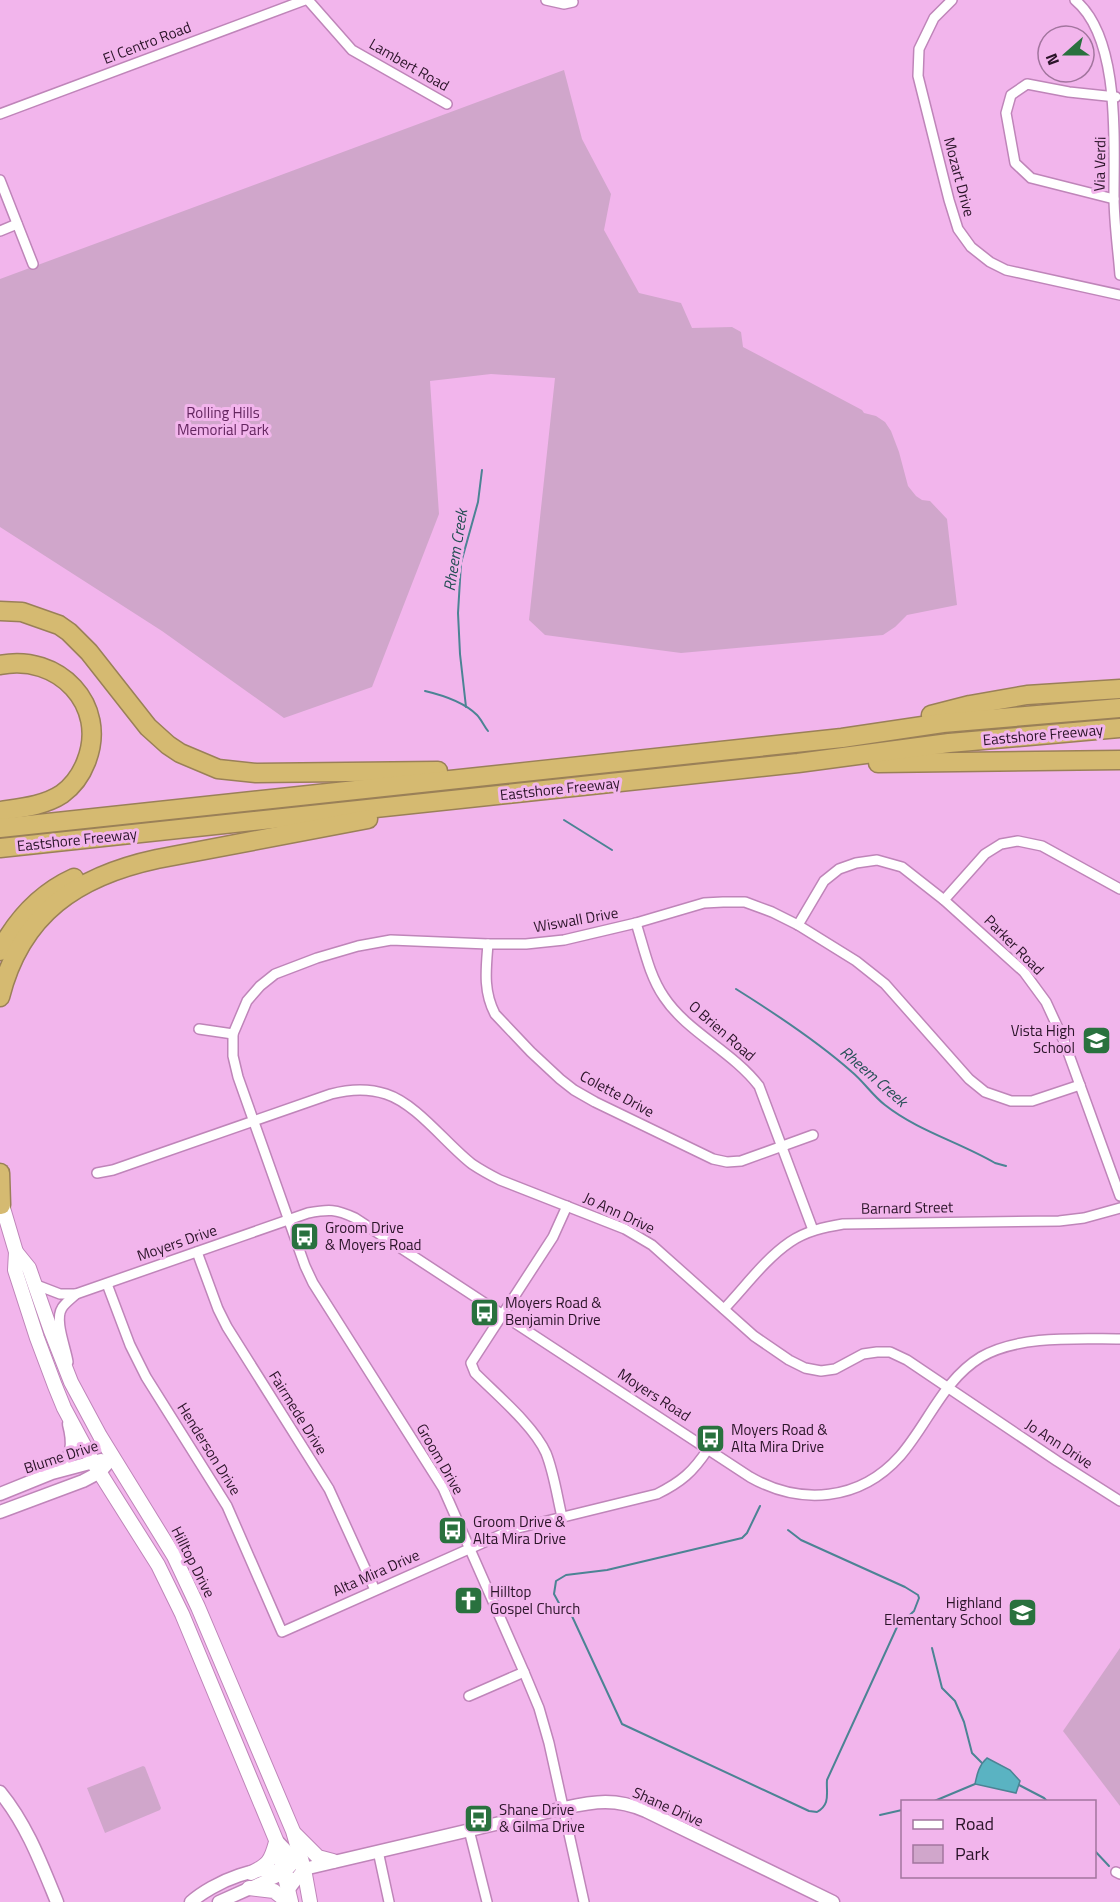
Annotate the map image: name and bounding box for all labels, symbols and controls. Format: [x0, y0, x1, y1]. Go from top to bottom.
street label: El Centro Road [99, 15, 194, 70]
north arrow [1036, 24, 1096, 84]
street label: Lambert Road [365, 32, 454, 97]
text: N [1039, 50, 1065, 69]
street label: Mozart Drive [938, 135, 981, 219]
street label: Via Verdi [1088, 136, 1111, 192]
park label: Rolling Hills Memorial Park [177, 401, 269, 441]
water label: Rheem Creek [437, 506, 474, 593]
street label: Eastshore Freeway [982, 718, 1104, 751]
street label: Eastshore Freeway [499, 771, 621, 806]
street label: Eastshore Freeway [16, 822, 138, 857]
street label: Wiswall Drive [532, 901, 620, 938]
street label: Parker Road [979, 909, 1050, 980]
street label: O Brien Road [684, 995, 761, 1066]
place label: Vista High School [1011, 1019, 1075, 1059]
school or university icon: Vista High School [1080, 1024, 1112, 1056]
water label: Rheem Creek [835, 1040, 914, 1113]
street label: Colette Drive [576, 1064, 658, 1123]
street label: Jo Ann Drive [580, 1186, 659, 1239]
street label: Barnard Street [861, 1195, 954, 1220]
place label: Groom Drive & Moyers Road [325, 1216, 422, 1256]
street label: Moyers Drive [134, 1218, 220, 1267]
bus stop icon: Groom Drive & Moyers Road [288, 1221, 320, 1253]
place label: Moyers Road & Benjamin Drive [505, 1291, 602, 1331]
bus stop icon: Moyers Road & Benjamin Drive [468, 1296, 500, 1328]
street label: Moyers Road [613, 1362, 695, 1427]
street label: Fairmede Drive [263, 1366, 333, 1459]
street label: Henderson Drive [172, 1398, 247, 1500]
street label: Jo Ann Drive [1021, 1413, 1098, 1474]
place label: Moyers Road & Alta Mira Drive [731, 1418, 828, 1458]
street label: Groom Drive [411, 1419, 470, 1499]
bus stop icon: Moyers Road & Alta Mira Drive [694, 1423, 726, 1455]
street label: Blume Drive [21, 1434, 101, 1479]
place label: Groom Drive & Alta Mira Drive [473, 1510, 566, 1550]
bus stop icon: Groom Drive & Alta Mira Drive [436, 1515, 468, 1547]
street label: Hilltop Drive [166, 1522, 221, 1602]
street label: Alta Mira Drive [329, 1543, 423, 1602]
place label: Hilltop Gospel Church [490, 1580, 580, 1620]
church icon: Hilltop Gospel Church [453, 1585, 485, 1617]
place label: Highland Elementary School [884, 1591, 1002, 1631]
school or university icon: Highland Elementary School [1007, 1596, 1039, 1628]
street label: Shane Drive [629, 1781, 707, 1832]
place label: Shane Drive & Gilma Drive [499, 1798, 585, 1838]
legend [901, 1800, 1096, 1878]
bus stop icon: Shane Drive & Gilma Drive [462, 1803, 494, 1835]
text: Road [955, 1810, 994, 1837]
text: Park [955, 1840, 990, 1867]

